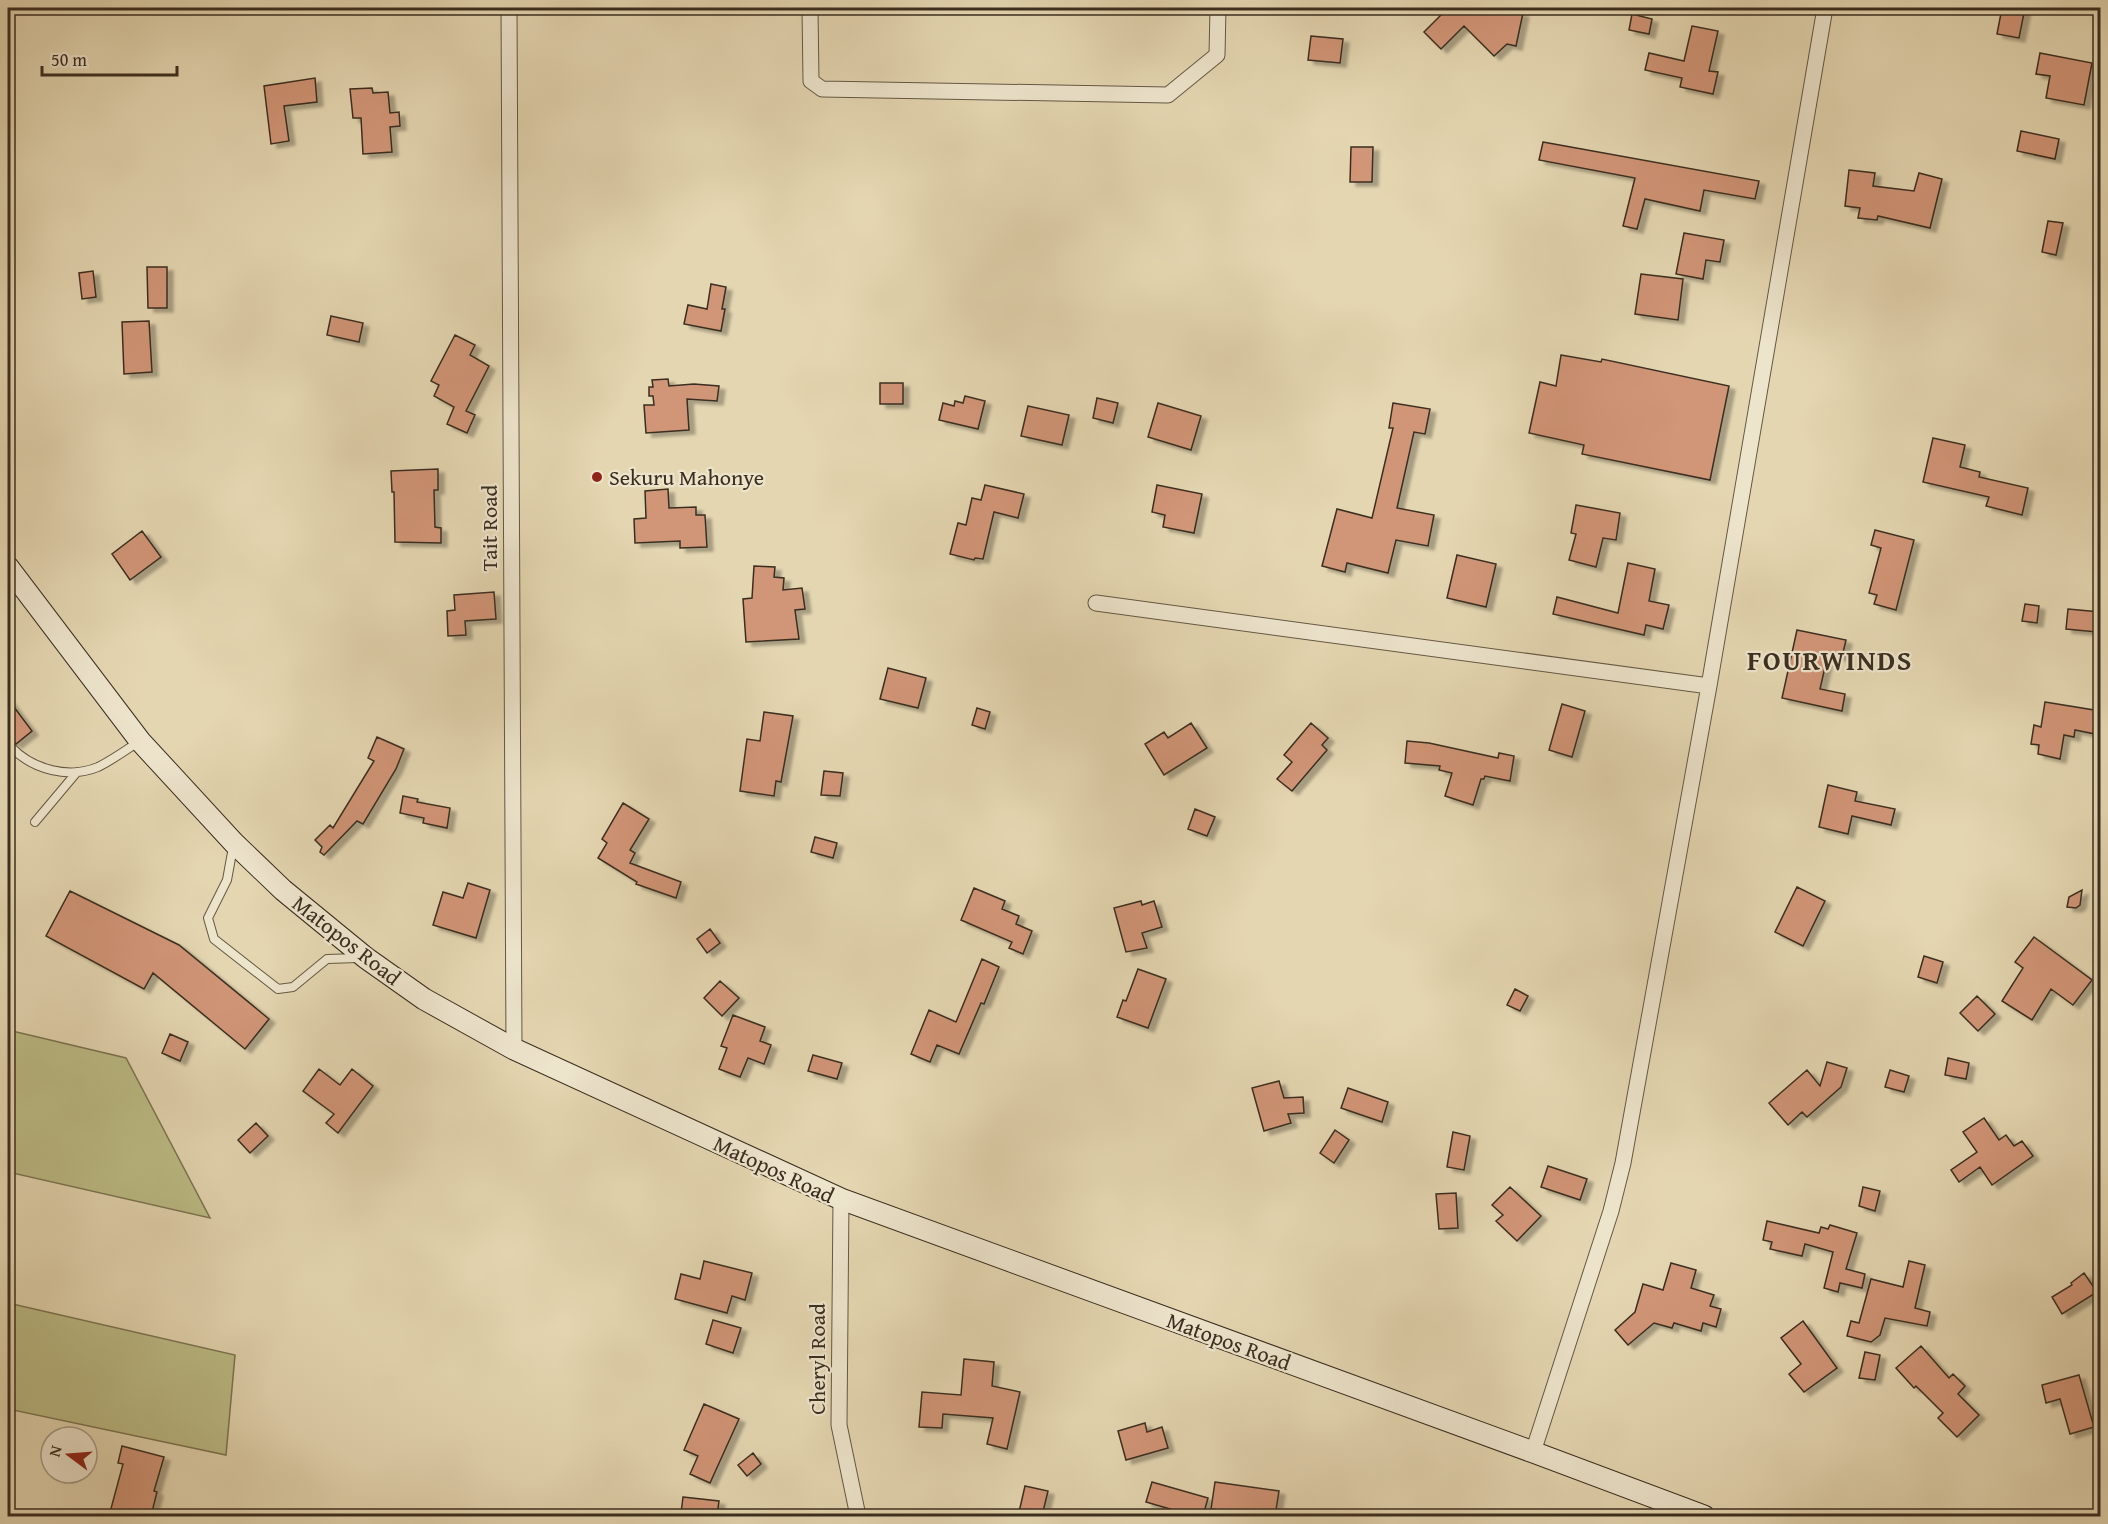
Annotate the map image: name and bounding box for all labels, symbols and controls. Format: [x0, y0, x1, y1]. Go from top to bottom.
scale bar [42, 39, 177, 77]
text: 50 m [51, 46, 87, 73]
place label: Sekuru Mahonye [609, 461, 764, 493]
marker: Sekuru Mahonye [590, 470, 604, 484]
street label: Tait Road [473, 484, 505, 571]
district label: FOURWINDS [1747, 639, 1913, 680]
street label: Matopos Road [286, 887, 408, 993]
street label: Matopos Road [708, 1127, 840, 1211]
street label: Cheryl Road [801, 1303, 833, 1415]
street label: Matopos Road [1162, 1304, 1296, 1378]
north arrow [39, 1425, 99, 1485]
text: N [42, 1442, 68, 1459]

